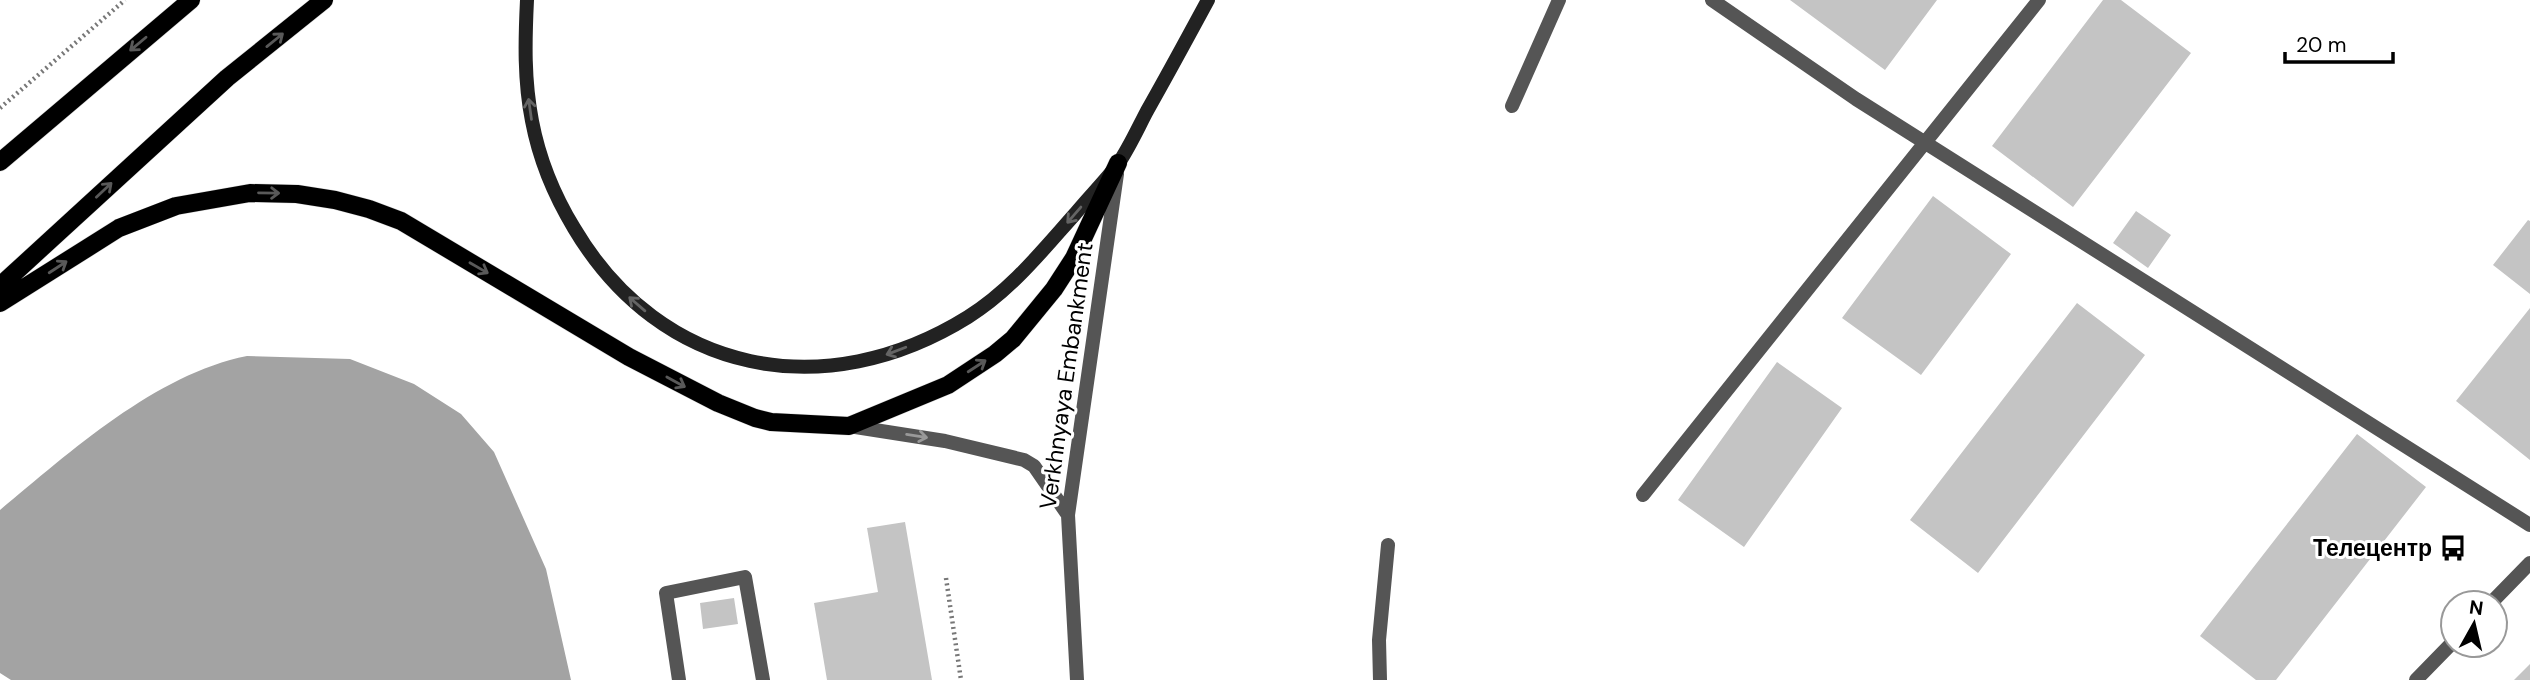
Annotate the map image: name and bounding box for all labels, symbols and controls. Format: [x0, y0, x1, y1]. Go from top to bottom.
scale bar [2285, 21, 2394, 65]
text: 20 m [2296, 31, 2347, 59]
one-way arrow [265, 32, 283, 47]
one-way arrow [130, 36, 148, 52]
one-way arrow [523, 98, 536, 121]
one-way arrow [95, 182, 112, 199]
one-way arrow [257, 187, 280, 200]
one-way arrow [1066, 206, 1082, 224]
street label: Verkhnyaya Embankment [1032, 241, 1100, 511]
one-way arrow [47, 259, 67, 273]
one-way arrow [469, 261, 489, 275]
one-way arrow [628, 296, 646, 312]
one-way arrow [885, 346, 907, 359]
one-way arrow [967, 359, 986, 373]
one-way arrow [665, 376, 686, 389]
one-way arrow [905, 430, 928, 443]
place label: Телецентр [2313, 533, 2432, 563]
bus stop icon: Телецентр [2438, 533, 2468, 563]
north arrow [2439, 589, 2509, 659]
text: N [2468, 594, 2485, 621]

